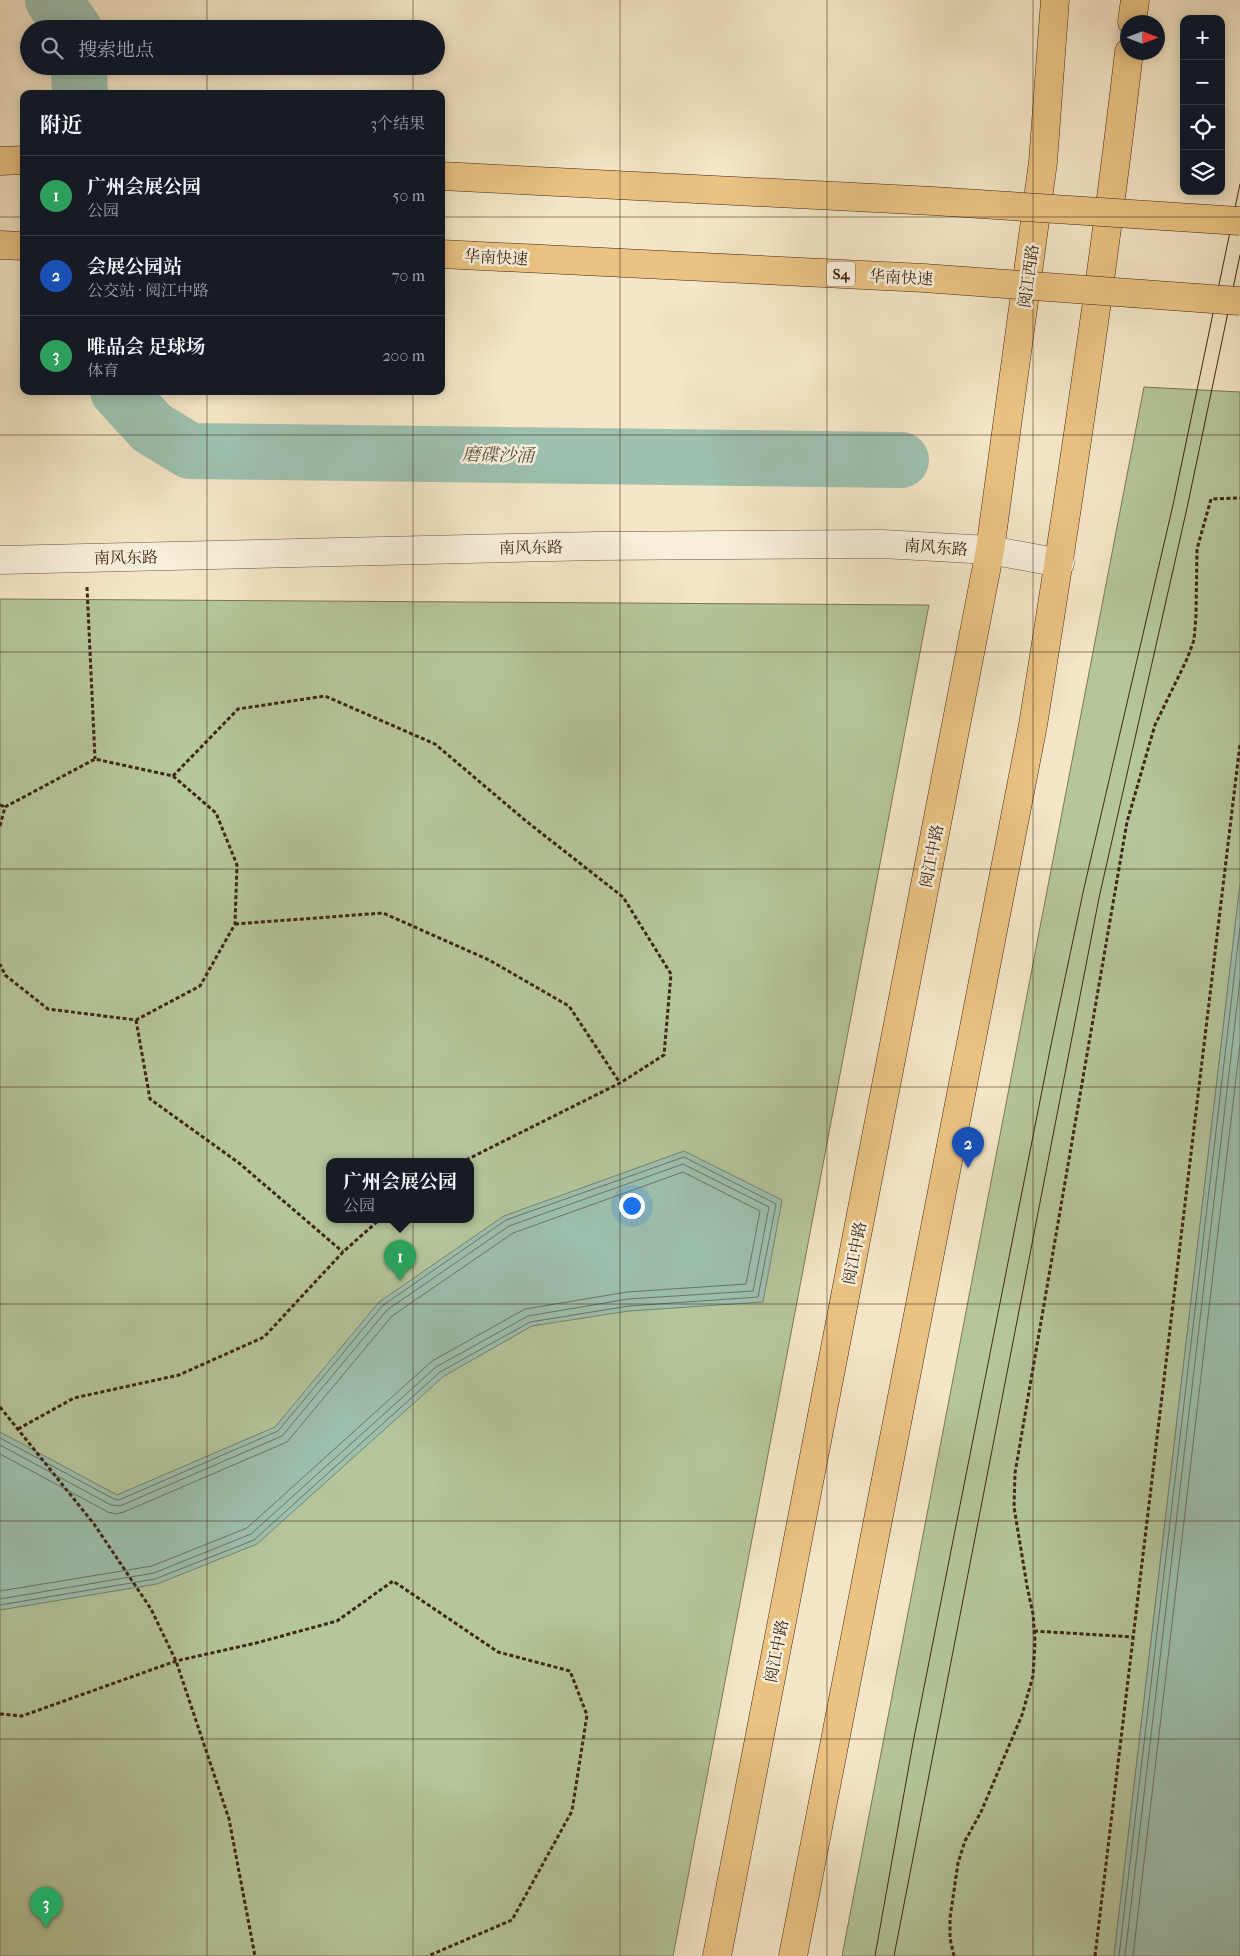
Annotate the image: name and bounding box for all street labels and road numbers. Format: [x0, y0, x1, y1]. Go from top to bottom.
street label: 阅江西路 [1015, 243, 1042, 309]
street label: 华南快速 [464, 246, 528, 269]
road number: S4 [827, 262, 855, 286]
street label: 华南快速 [869, 266, 933, 289]
street label: 南风东路 [903, 536, 969, 559]
street label: 南风东路 [499, 537, 563, 558]
street label: 南风东路 [94, 547, 158, 568]
street label: 阅江中路 [916, 823, 947, 889]
street label: 阅江中路 [839, 1220, 870, 1286]
street label: 阅江中路 [761, 1618, 792, 1684]

